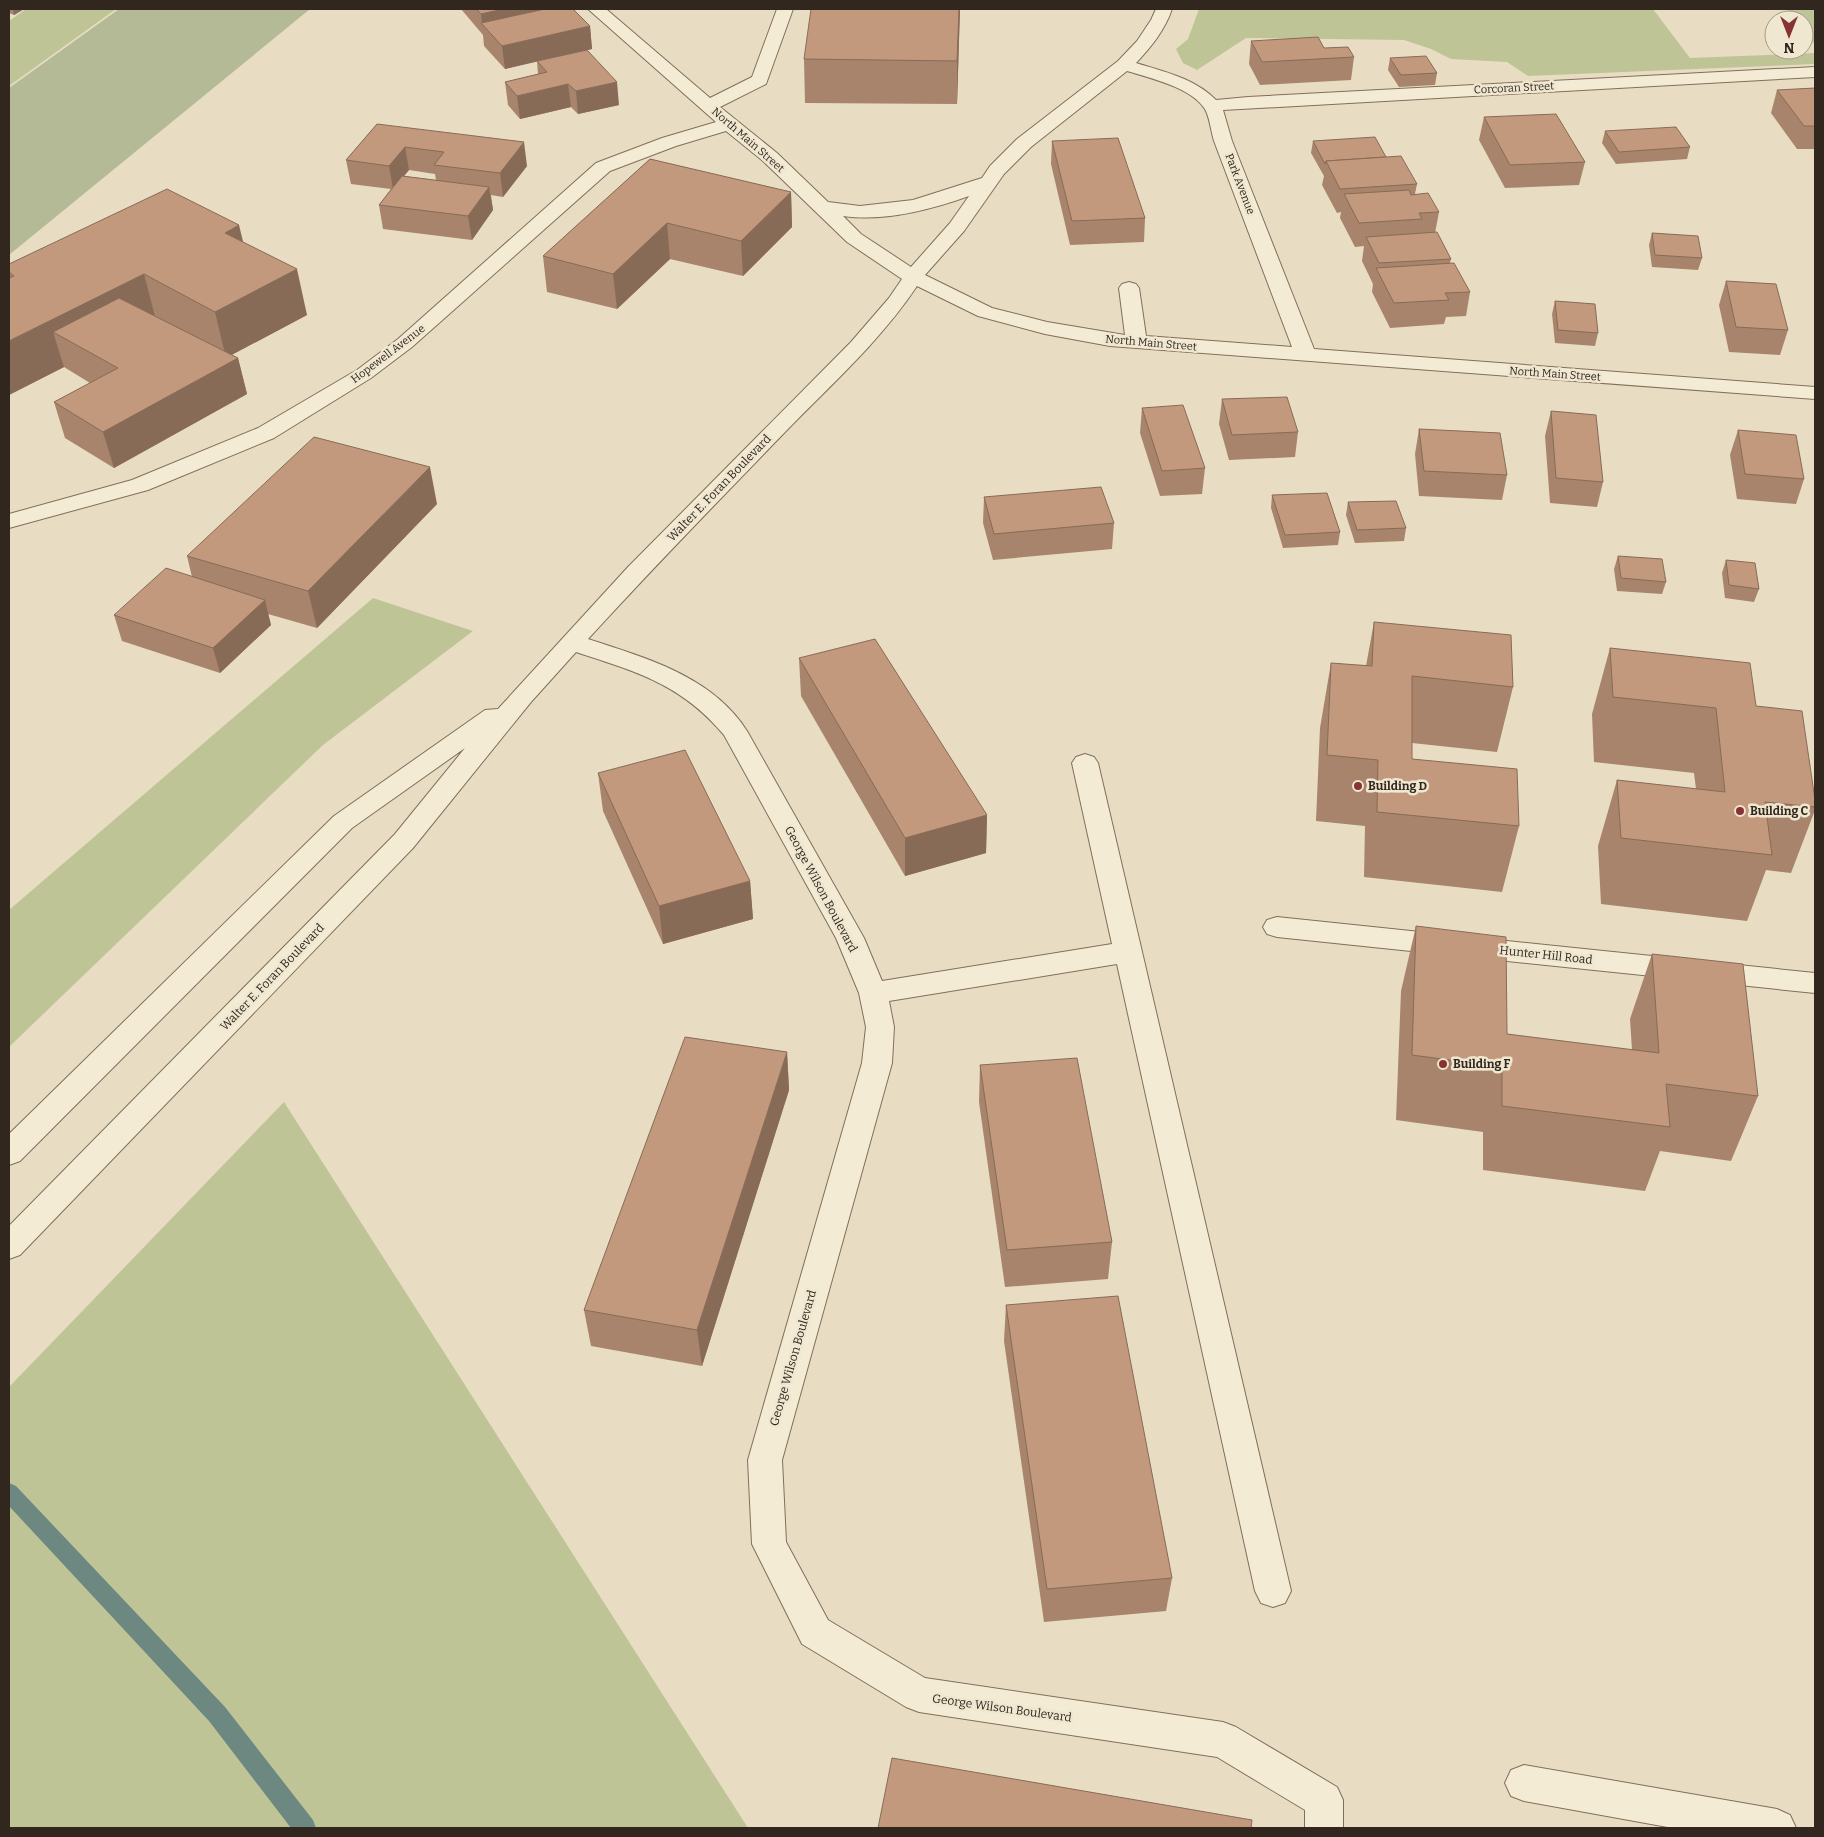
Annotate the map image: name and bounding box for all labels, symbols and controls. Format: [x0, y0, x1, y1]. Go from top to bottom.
north arrow [1764, 10, 1814, 60]
text: N [1783, 39, 1794, 56]
street label: Corcoran Street [1474, 79, 1554, 97]
street label: North Main Street [709, 105, 787, 175]
street label: Park Avenue [1222, 152, 1258, 216]
street label: Hopewell Avenue [349, 322, 427, 386]
street label: North Main Street [1105, 333, 1197, 353]
street label: North Main Street [1509, 364, 1601, 384]
street label: Walter E. Foran Boulevard [664, 432, 774, 544]
place label: Building D [1368, 779, 1428, 793]
marker: Building D [1352, 780, 1364, 792]
place label: Building C [1750, 804, 1809, 818]
marker: Building C [1734, 805, 1746, 817]
street label: George Wilson Boulevard [782, 824, 860, 954]
street label: Walter E. Foran Boulevard [217, 921, 327, 1033]
street label: Hunter Hill Road [1499, 943, 1593, 967]
place label: Building F [1453, 1057, 1511, 1071]
marker: Building F [1437, 1058, 1449, 1070]
street label: George Wilson Boulevard [767, 1288, 819, 1428]
street label: George Wilson Boulevard [931, 1691, 1073, 1725]

